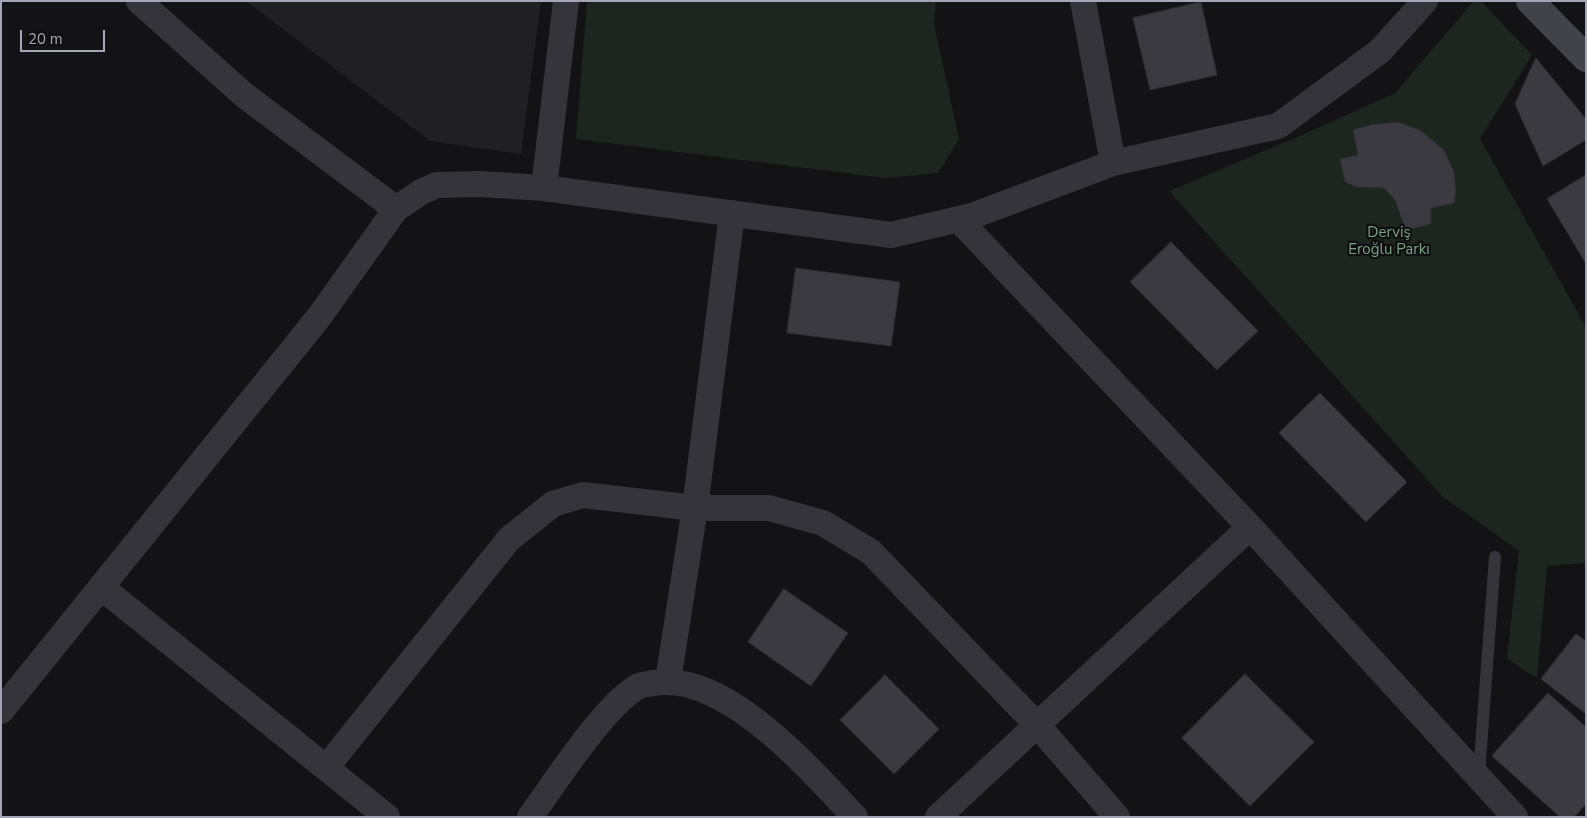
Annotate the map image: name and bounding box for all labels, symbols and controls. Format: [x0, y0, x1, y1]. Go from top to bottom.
scale bar [22, 20, 108, 52]
text: 20 m [28, 29, 63, 49]
park label: Derviş Eroğlu Parkı [1348, 224, 1430, 259]

